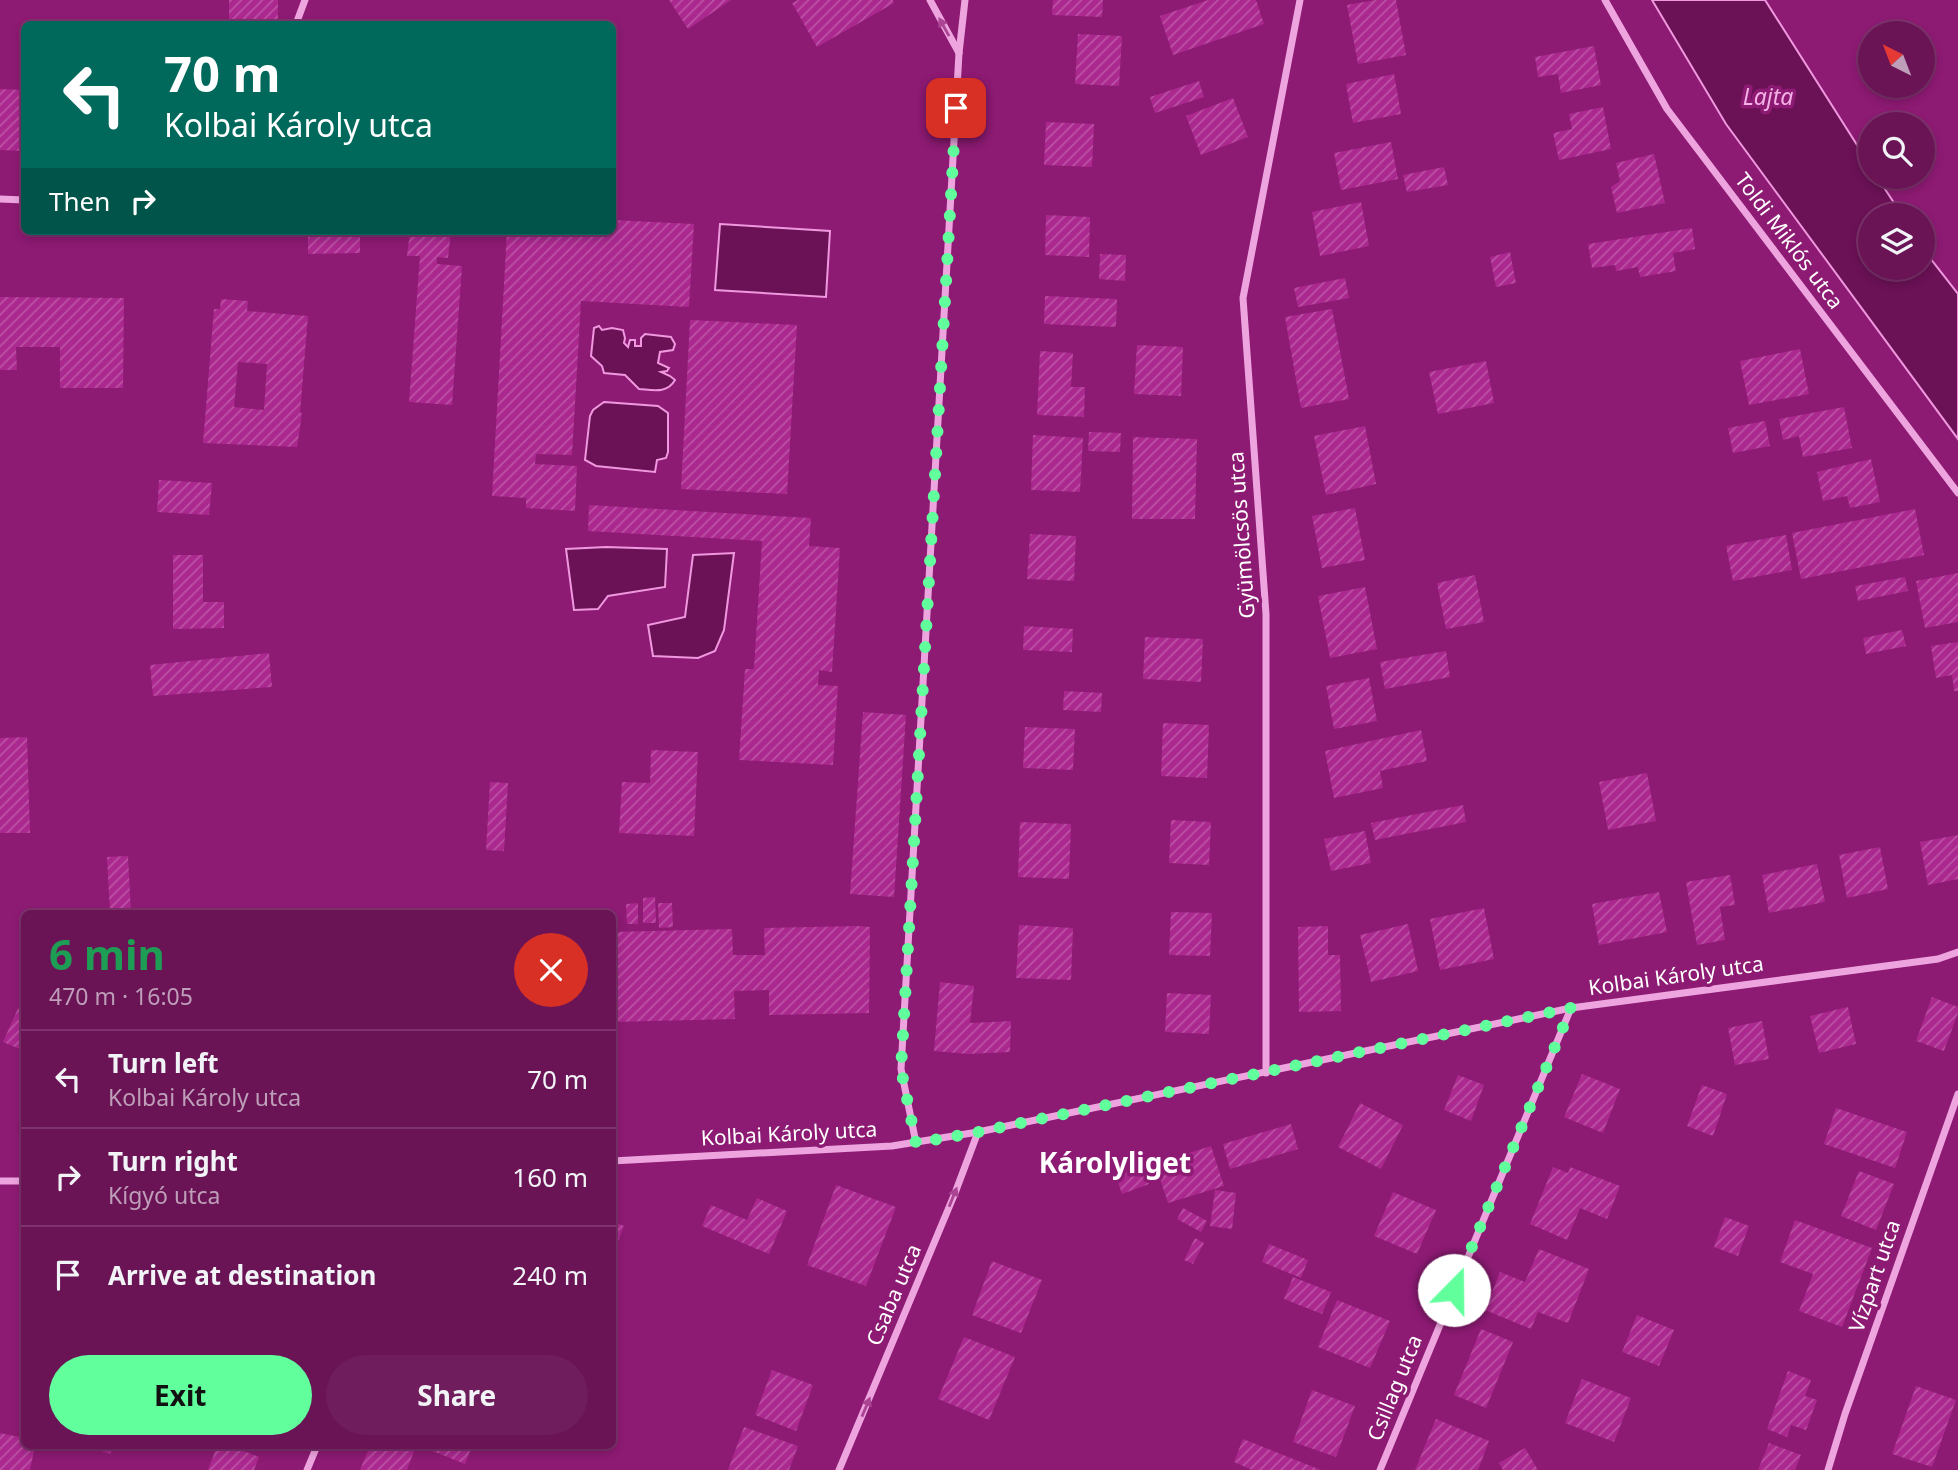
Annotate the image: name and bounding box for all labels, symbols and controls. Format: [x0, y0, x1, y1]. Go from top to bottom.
one-way arrow [938, 17, 950, 36]
north arrow [1858, 21, 1936, 98]
map controls [1858, 21, 1935, 280]
text: 70 m [164, 40, 281, 106]
icon: left [49, 49, 140, 140]
pin [926, 78, 986, 138]
water label: Lajta [1743, 80, 1793, 112]
icon: arrive [937, 89, 975, 127]
text: Kolbai Károly utca [164, 103, 433, 146]
button: search [1858, 112, 1935, 189]
street label: Toldi Miklós utca [1729, 167, 1850, 314]
icon: right [124, 182, 162, 220]
text: Then [49, 183, 110, 219]
button: layers [1858, 203, 1935, 280]
street label: Gyümölcsös utca [1221, 451, 1261, 620]
text: 6 min [49, 925, 165, 982]
button: close [514, 933, 588, 1007]
street label: Kolbai Károly utca [1587, 949, 1765, 1001]
text: 470 m · 16:05 [49, 980, 193, 1012]
text: Turn left [108, 1045, 219, 1081]
icon: left [49, 1060, 87, 1098]
text: 70 m [527, 1061, 588, 1097]
text: Kolbai Károly utca [108, 1081, 301, 1113]
street label: Kolbai Károly utca [700, 1114, 878, 1152]
text: Turn right [108, 1143, 238, 1179]
district label: Károlyliget [1039, 1143, 1191, 1181]
icon: right [49, 1158, 87, 1196]
text: 160 m [512, 1159, 588, 1195]
text: Kígyó utca [108, 1179, 220, 1211]
one-way arrow [948, 1186, 959, 1207]
street label: Vízpart utca [1842, 1216, 1906, 1335]
street label: Csaba utca [859, 1240, 927, 1350]
position arrow [1417, 1253, 1491, 1327]
icon: arrive [49, 1256, 87, 1294]
text: Arrive at destination [108, 1257, 377, 1293]
text: 240 m [512, 1257, 588, 1293]
street label: Csillag utca [1360, 1330, 1428, 1445]
button: Exit [49, 1355, 312, 1435]
button: Share [326, 1355, 588, 1435]
one-way arrow [860, 1396, 871, 1417]

